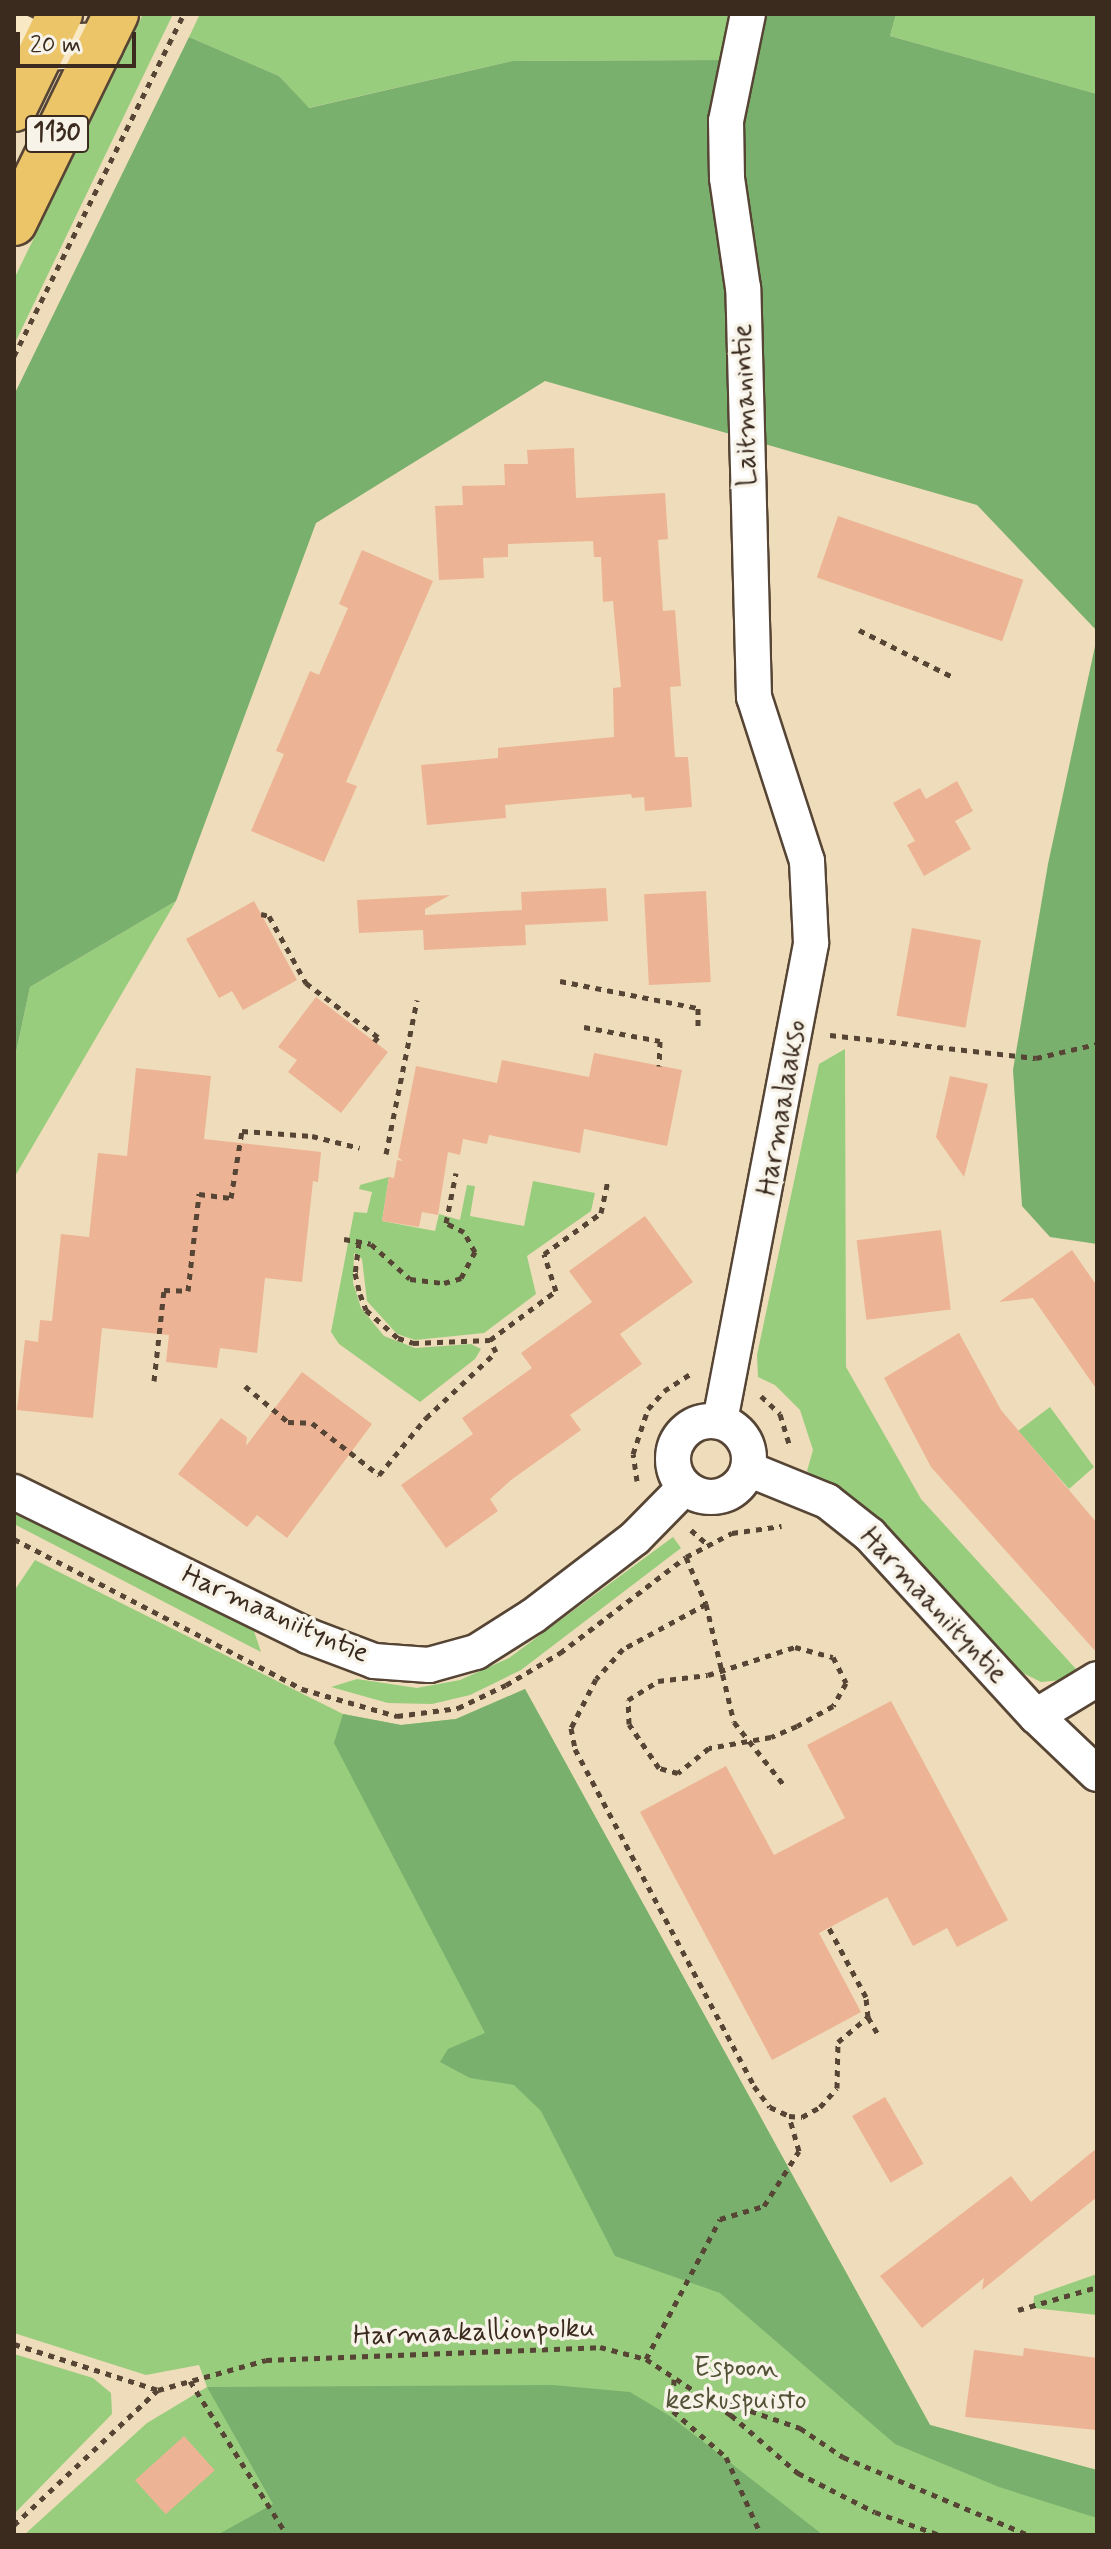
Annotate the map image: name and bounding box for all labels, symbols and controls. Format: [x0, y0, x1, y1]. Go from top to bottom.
scale bar [20, 16, 140, 66]
text: 20 m [30, 30, 81, 61]
road number: 1130 [25, 112, 89, 156]
street label: Laitmanintie [726, 323, 766, 487]
street label: Harmaalaakso [751, 1018, 815, 1198]
street label: Harmaaniityntie [852, 1521, 1014, 1691]
street label: Harmaaniityntie [176, 1559, 374, 1671]
street label: Harmaakallionpolku [352, 2312, 596, 2354]
park label: Espoon keskuspuisto [665, 2352, 807, 2418]

